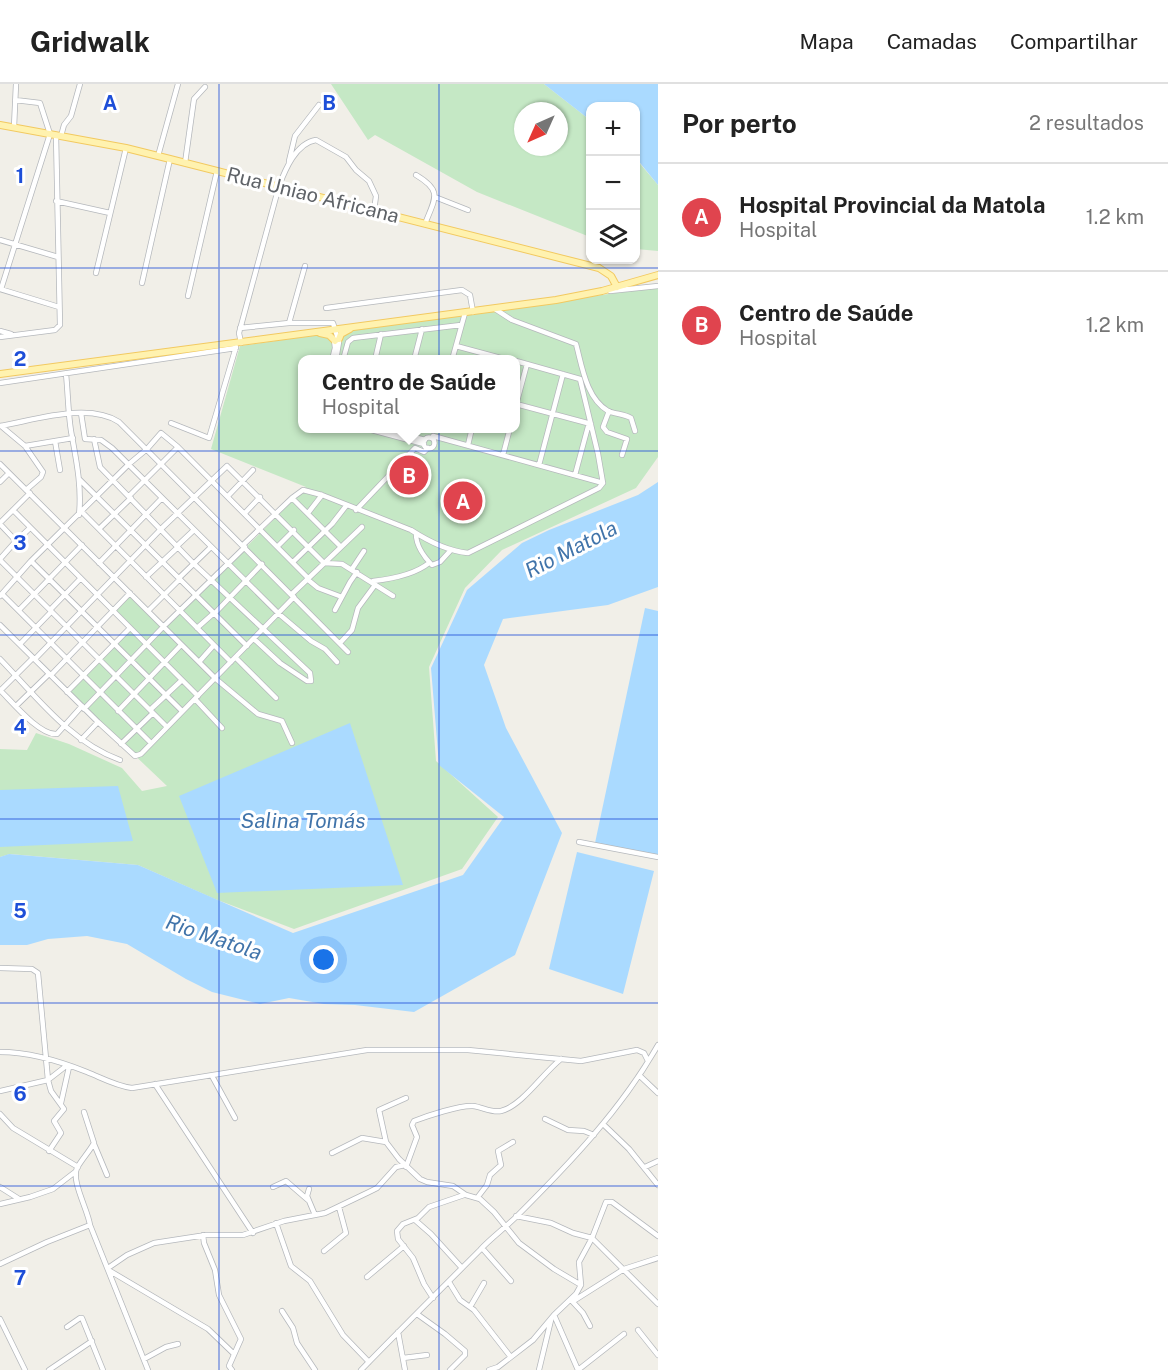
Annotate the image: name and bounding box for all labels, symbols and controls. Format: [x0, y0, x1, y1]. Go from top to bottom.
text: Gridwalk [30, 25, 150, 58]
text: Mapa [800, 29, 854, 54]
text: Camadas [887, 29, 977, 54]
text: Compartilhar [1010, 29, 1138, 54]
text: A [103, 91, 117, 115]
text: B [322, 91, 336, 115]
north arrow [514, 102, 568, 156]
map controls [586, 102, 640, 264]
button: + [586, 102, 640, 156]
text: Por perto [682, 108, 797, 139]
text: 2 resultados [1029, 111, 1144, 135]
button: − [586, 156, 640, 210]
street label: Rua Uniao Africana [224, 162, 402, 228]
text: 1 [16, 164, 24, 188]
text: Hospital Provincial da Matola [739, 192, 1045, 218]
text: A [694, 205, 709, 229]
text: 1.2 km [1086, 205, 1144, 229]
button: layers [586, 210, 640, 264]
text: Hospital [739, 218, 817, 242]
text: Centro de Saúde [739, 300, 913, 326]
text: B [695, 313, 708, 337]
text: 1.2 km [1086, 313, 1144, 337]
text: Hospital [739, 326, 817, 350]
text: 2 [14, 347, 26, 371]
popup [298, 355, 520, 433]
text: Centro de Saúde [322, 369, 496, 395]
text: Hospital [322, 395, 400, 419]
pin: B [390, 452, 428, 498]
pin: A [444, 478, 482, 524]
water label: Rio Matola [521, 515, 621, 583]
text: 3 [13, 531, 27, 555]
text: 4 [13, 715, 27, 739]
water label: Salina Tomás [240, 808, 366, 833]
text: 5 [13, 899, 27, 923]
water label: Rio Matola [163, 909, 265, 965]
your location [309, 945, 338, 974]
text: 6 [13, 1082, 27, 1106]
text: 7 [14, 1266, 26, 1290]

